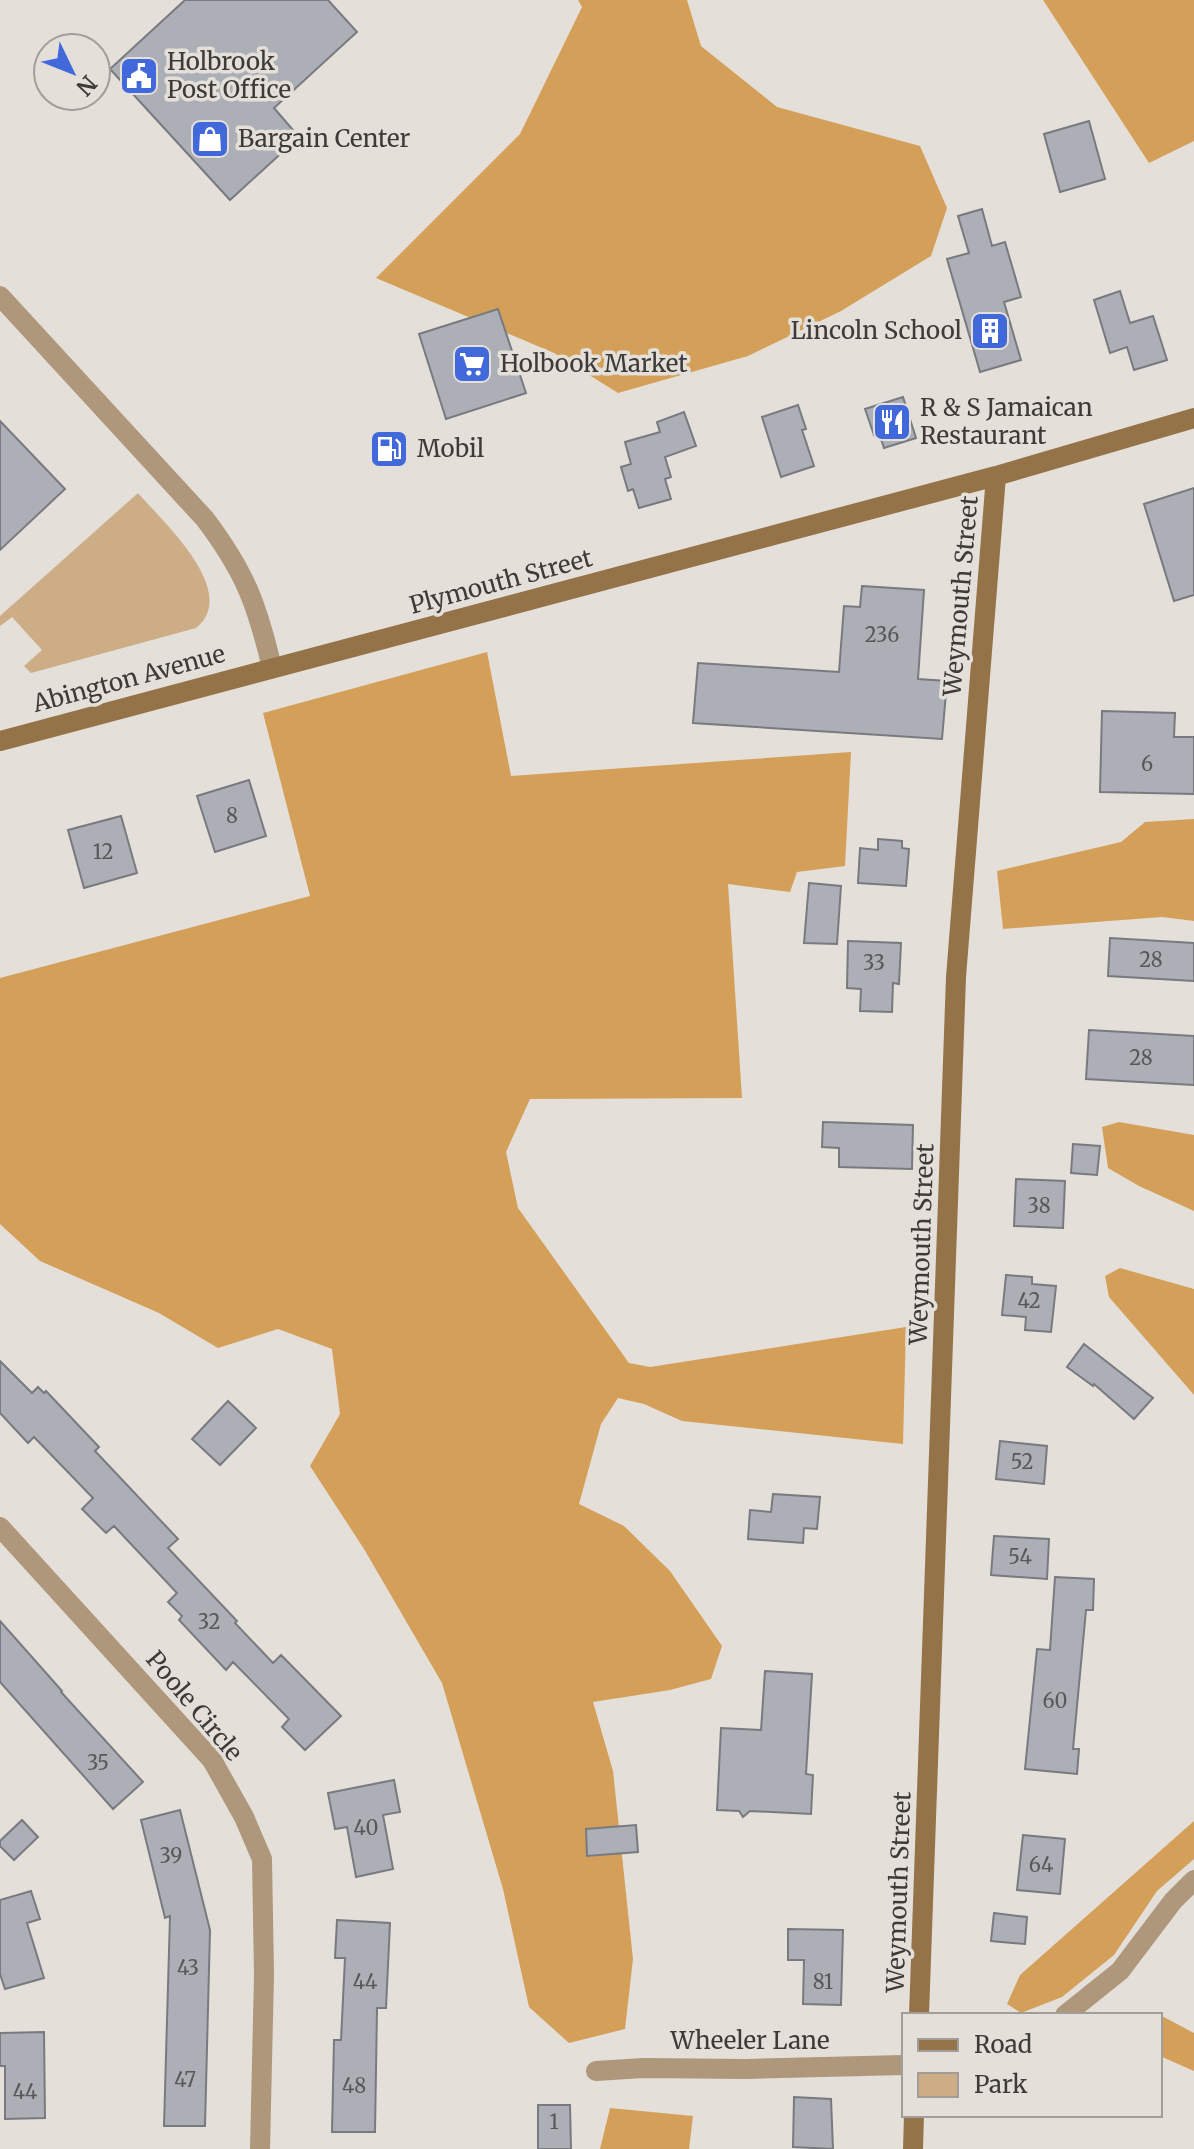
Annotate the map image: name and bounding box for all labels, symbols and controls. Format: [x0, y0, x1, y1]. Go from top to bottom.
north arrow [32, 32, 112, 112]
place label: Holbrook Post Office [167, 46, 291, 105]
public building icon: Holbrook Post Office [118, 55, 160, 97]
text: N [70, 70, 103, 102]
shop icon: Bargain Center [189, 118, 231, 160]
place label: Bargain Center [238, 123, 410, 154]
building icon: Lincoln School [969, 310, 1011, 352]
place label: Lincoln School [791, 315, 962, 346]
supermarket icon: Holbook Market [451, 343, 493, 385]
place label: Holbook Market [500, 348, 688, 379]
place label: R & S Jamaican Restaurant [920, 392, 1093, 451]
restaurant icon: R & S Jamaican Restaurant [871, 401, 913, 443]
fuel station icon: Mobil [368, 428, 410, 470]
place label: Mobil [417, 433, 484, 464]
street label: Weymouth Street [936, 494, 985, 699]
street label: Plymouth Street [406, 542, 596, 621]
house number: 236 [865, 622, 899, 647]
street label: Abington Avenue [28, 638, 228, 719]
house number: 6 [1141, 751, 1153, 776]
house number: 8 [226, 803, 238, 828]
house number: 12 [93, 839, 113, 864]
house number: 28 [1139, 947, 1163, 972]
house number: 33 [863, 950, 885, 975]
house number: 28 [1129, 1045, 1153, 1070]
street label: Weymouth Street [902, 1142, 941, 1346]
house number: 38 [1027, 1193, 1051, 1218]
house number: 42 [1017, 1288, 1041, 1313]
house number: 52 [1011, 1449, 1033, 1474]
house number: 54 [1008, 1544, 1032, 1569]
house number: 32 [198, 1609, 220, 1634]
street label: Poole Circle [139, 1644, 249, 1767]
house number: 60 [1043, 1688, 1067, 1713]
house number: 35 [87, 1750, 109, 1775]
street label: Weymouth Street [879, 1790, 918, 1994]
house number: 40 [354, 1815, 378, 1840]
house number: 39 [160, 1843, 182, 1868]
house number: 64 [1029, 1852, 1053, 1877]
house number: 43 [177, 1955, 199, 1980]
house number: 44 [353, 1969, 377, 1994]
house number: 81 [813, 1969, 833, 1994]
legend [902, 2013, 1162, 2117]
street label: Wheeler Lane [670, 2025, 829, 2056]
text: Road [974, 2029, 1032, 2060]
house number: 47 [174, 2067, 196, 2092]
text: Park [974, 2069, 1028, 2100]
house number: 48 [342, 2073, 366, 2098]
house number: 44 [13, 2079, 37, 2104]
house number: 1 [549, 2109, 559, 2134]

